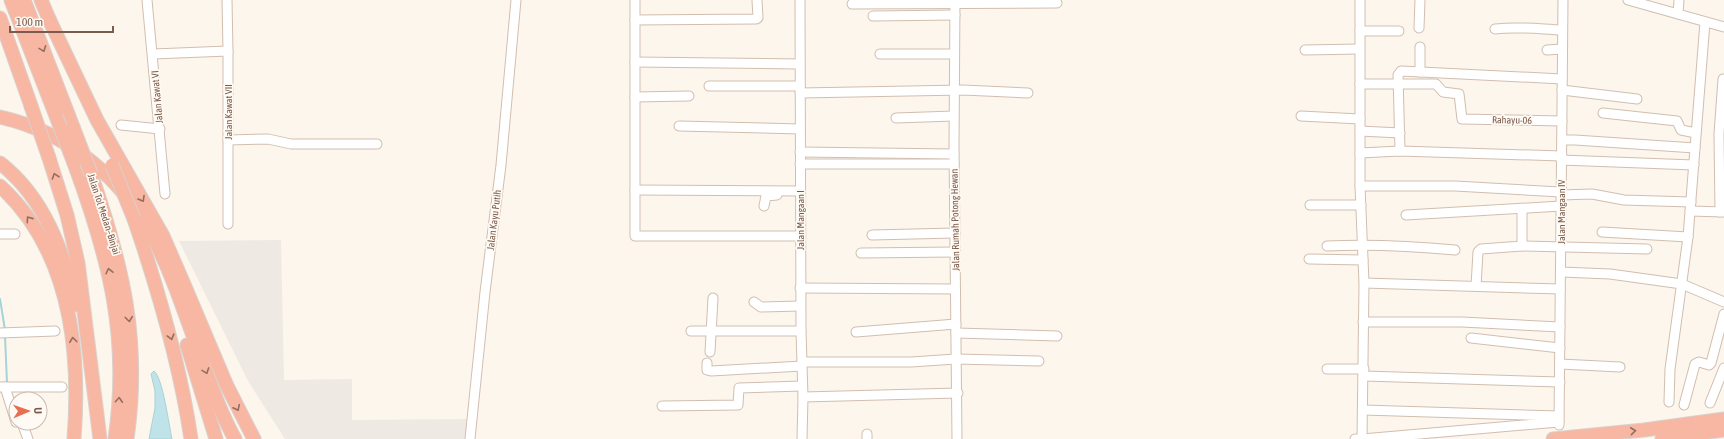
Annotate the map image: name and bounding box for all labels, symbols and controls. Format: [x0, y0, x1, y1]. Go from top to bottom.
scale bar [10, 8, 113, 34]
text: 100 m [16, 15, 43, 29]
one-way arrow [38, 46, 46, 53]
street label: Jalan Kawat VI [149, 70, 165, 124]
street label: Jalan Kawat VII [223, 84, 234, 140]
street label: Rahayu-06 [1492, 114, 1532, 126]
street label: Jalan Rumah Potong Hewan [949, 169, 961, 271]
street label: Jalan Tol Medan–Binjai [86, 172, 122, 256]
one-way arrow [51, 173, 60, 180]
street label: Jalan Mangaan IV [1556, 180, 1567, 244]
street label: Jalan Kayu Putih [485, 189, 503, 251]
street label: Jalan Mangaan I [795, 190, 806, 250]
one-way arrow [137, 195, 145, 202]
one-way arrow [26, 216, 34, 223]
one-way arrow [105, 268, 113, 274]
one-way arrow [124, 316, 133, 322]
one-way arrow [166, 334, 174, 340]
one-way arrow [68, 337, 77, 343]
one-way arrow [201, 368, 209, 375]
north arrow [8, 391, 48, 431]
one-way arrow [115, 397, 124, 403]
one-way arrow [232, 404, 240, 411]
text: U [32, 407, 44, 414]
one-way arrow [1630, 427, 1636, 436]

